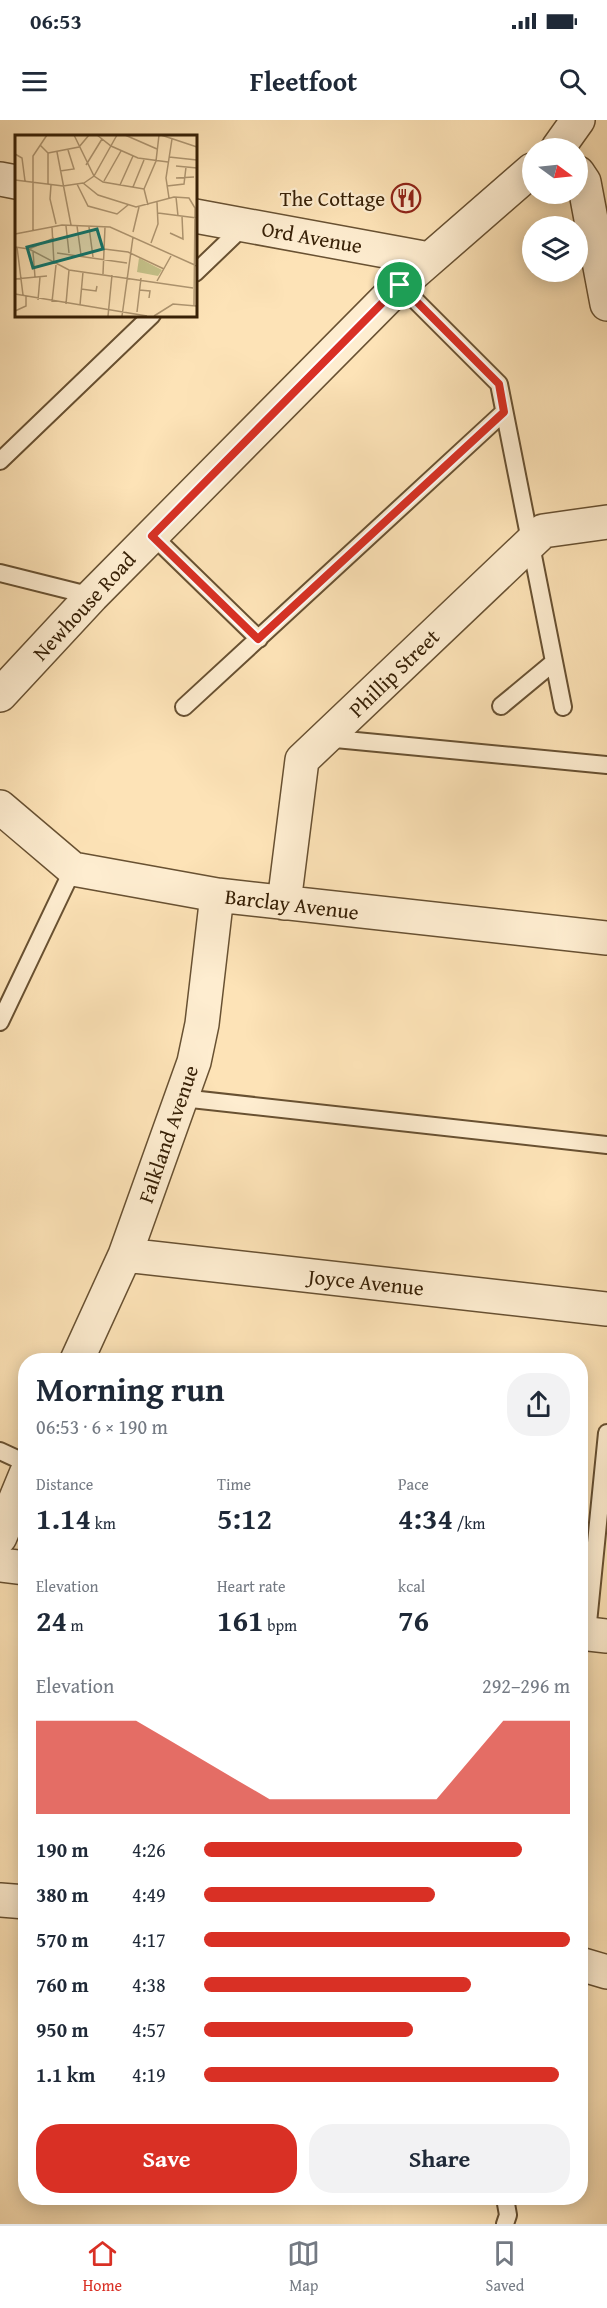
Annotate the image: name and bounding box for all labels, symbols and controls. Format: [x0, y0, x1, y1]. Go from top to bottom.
text: 06:53 [30, 5, 82, 37]
text: Fleetfoot [250, 61, 357, 101]
icon: menu [18, 65, 51, 98]
icon: search [556, 65, 589, 98]
inset map [15, 135, 196, 316]
north arrow [522, 138, 588, 204]
map controls [522, 138, 588, 282]
restaurant icon: The Cottage [390, 182, 422, 214]
place label: The Cottage [280, 183, 385, 214]
street label: Ord Avenue [259, 213, 365, 261]
button: layers [522, 216, 588, 282]
pin [374, 259, 425, 310]
icon: arrive [383, 268, 416, 301]
street label: Newhouse Road [25, 544, 143, 667]
street label: Phillip Street [342, 621, 447, 724]
street label: Barclay Avenue [223, 880, 361, 928]
street label: Falkland Avenue [130, 1061, 206, 1207]
street label: Joyce Avenue [304, 1260, 425, 1303]
text: Morning run [36, 1365, 225, 1413]
button: share [507, 1373, 570, 1436]
text: 06:53 · 6 × 190 m [36, 1412, 168, 1441]
text: Distance [36, 1472, 93, 1496]
text: Time [217, 1472, 251, 1496]
text: Pace [398, 1472, 429, 1496]
text: 1.14 [36, 1496, 91, 1540]
text: 5:12 [217, 1496, 272, 1540]
text: 4:34 [398, 1496, 453, 1540]
text: km [91, 1511, 116, 1535]
text: /km [453, 1511, 485, 1535]
text: Elevation [36, 1574, 99, 1598]
text: Heart rate [217, 1574, 286, 1598]
text: kcal [398, 1574, 425, 1598]
text: 24 [36, 1598, 67, 1642]
text: 161 [217, 1598, 264, 1642]
text: 76 [398, 1598, 429, 1642]
text: m [67, 1613, 84, 1637]
text: bpm [264, 1613, 297, 1637]
text: Elevation [36, 1671, 114, 1700]
text: 292–296 m [482, 1671, 570, 1700]
text: 190 m [36, 1835, 89, 1864]
text: 4:26 [132, 1835, 166, 1864]
text: 380 m [36, 1880, 89, 1909]
text: 4:49 [132, 1880, 166, 1909]
text: 570 m [36, 1925, 89, 1954]
text: 4:17 [132, 1925, 166, 1954]
text: 760 m [36, 1970, 89, 1999]
text: 4:38 [132, 1970, 166, 1999]
text: 950 m [36, 2015, 89, 2044]
text: 4:57 [132, 2015, 166, 2044]
text: 1.1 km [36, 2060, 95, 2089]
text: 4:19 [132, 2060, 166, 2089]
button: Save [36, 2124, 297, 2193]
button: Share [309, 2124, 570, 2193]
tab: Home [83, 2237, 122, 2297]
tab: Map [287, 2237, 320, 2297]
tab: Saved [486, 2237, 524, 2297]

